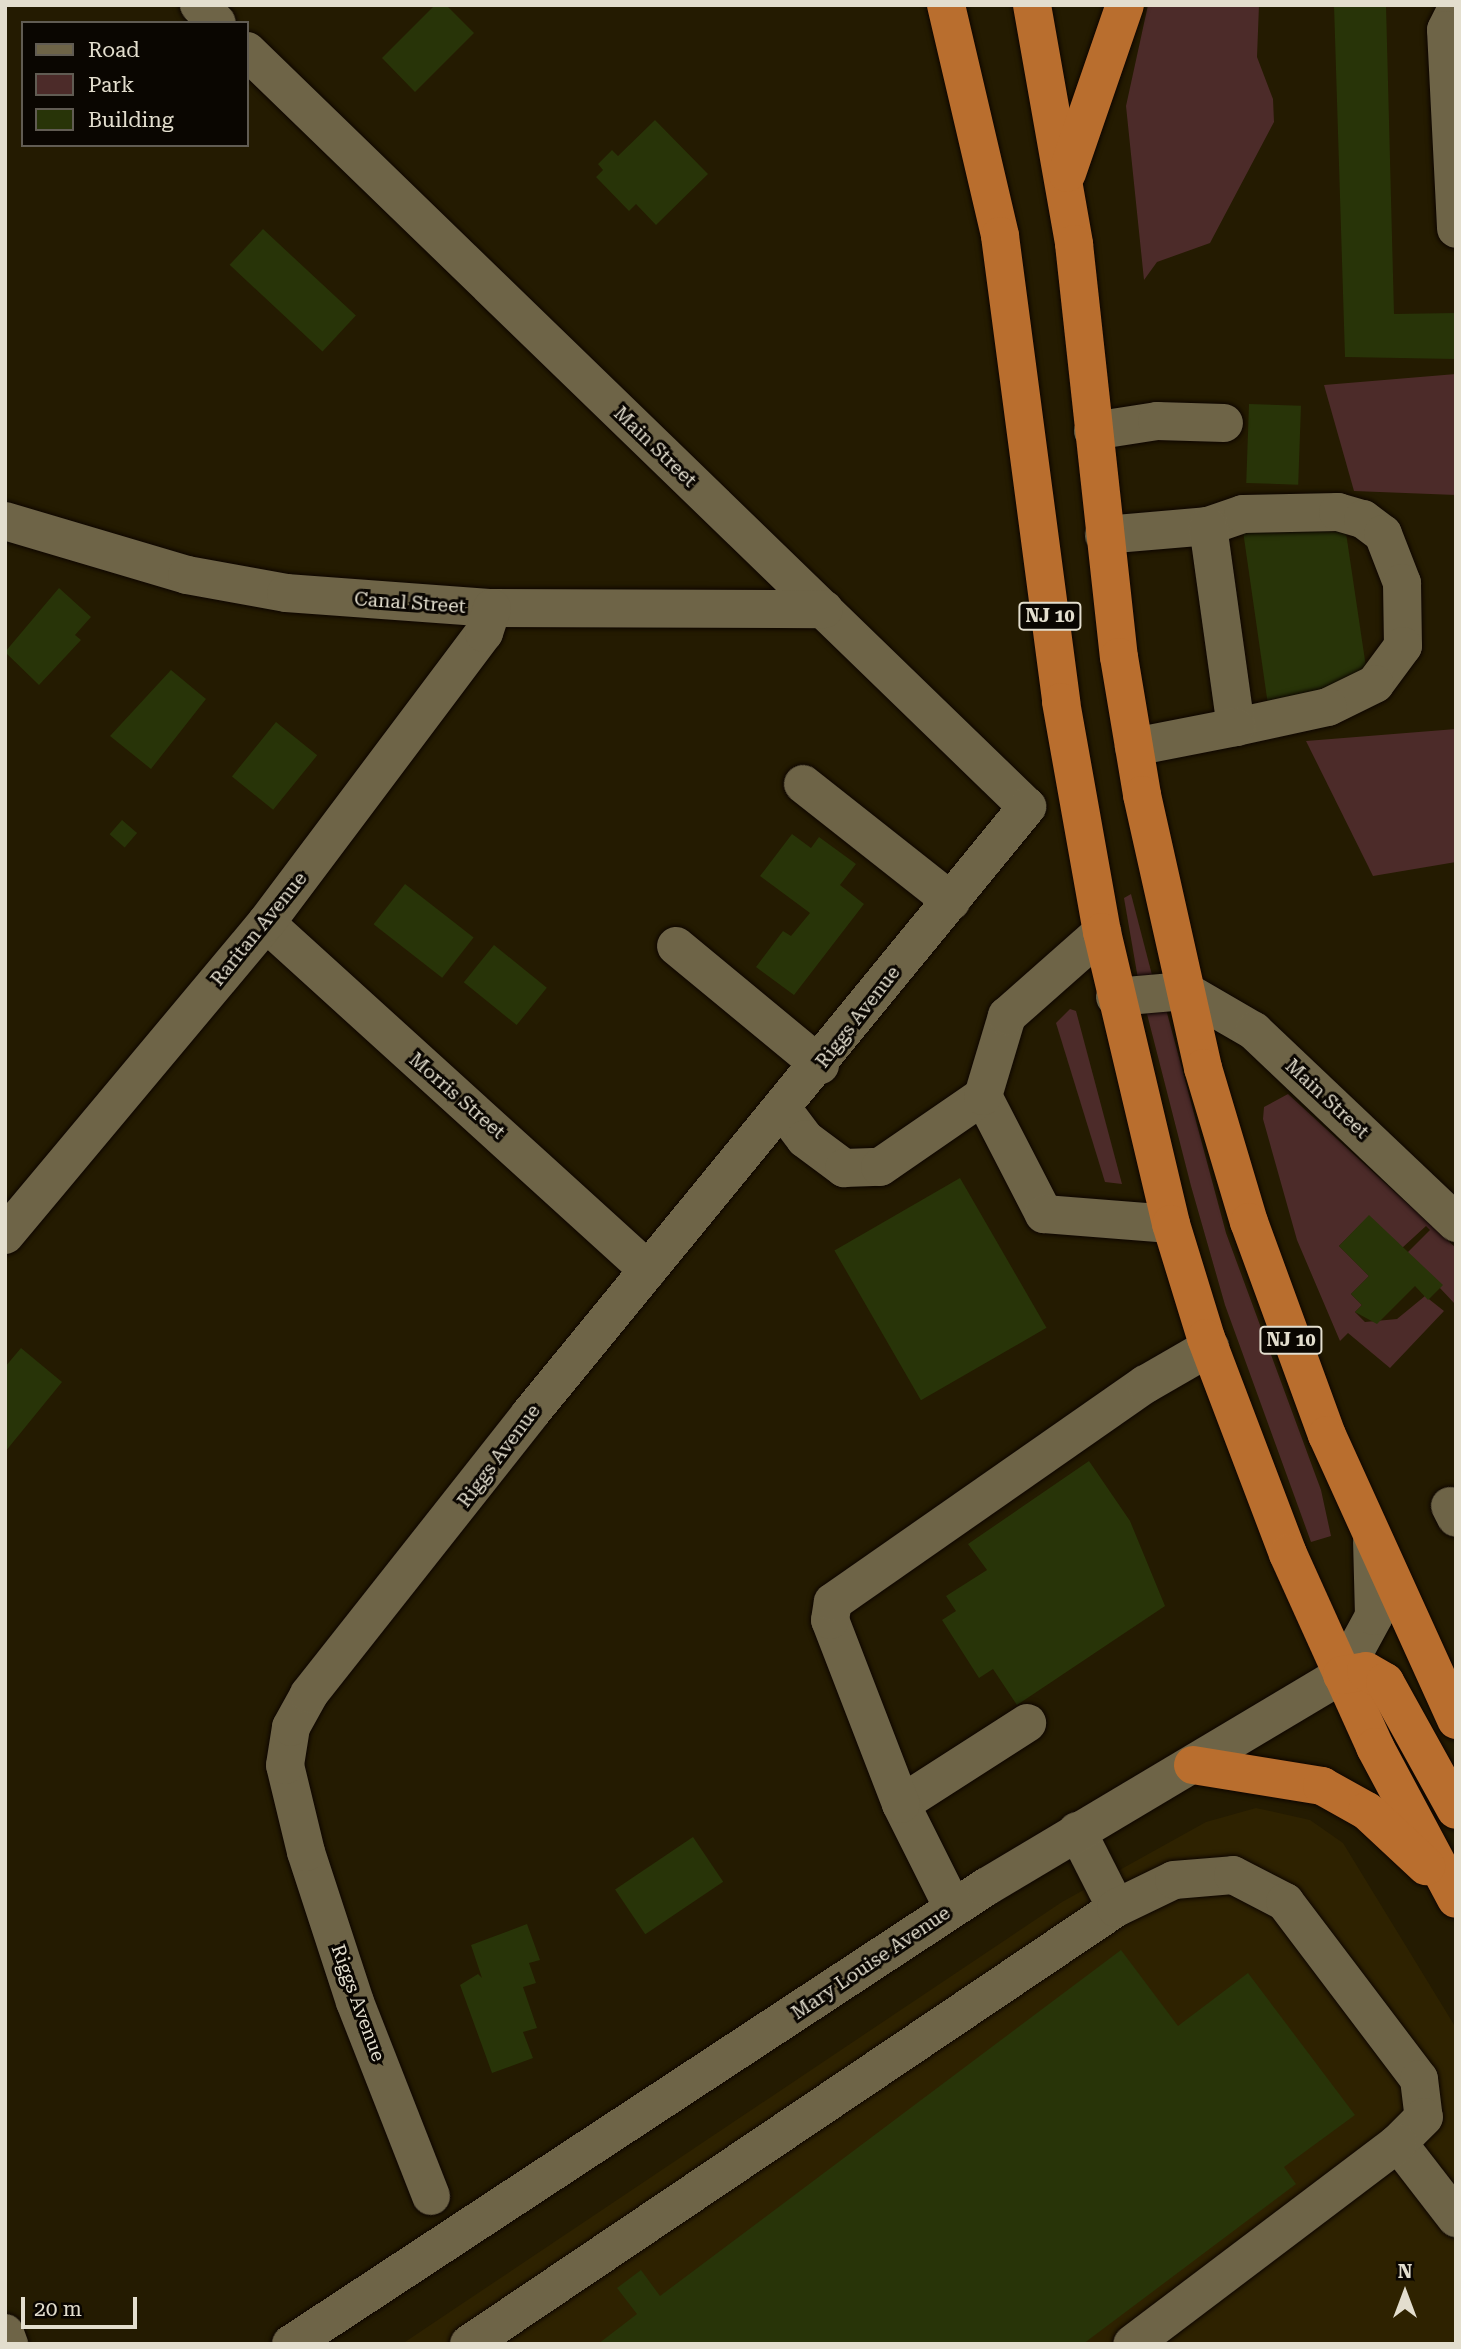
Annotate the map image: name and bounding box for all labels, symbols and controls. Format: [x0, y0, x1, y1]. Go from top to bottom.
legend [21, 21, 248, 147]
text: Road [88, 38, 140, 62]
text: Park [88, 73, 134, 97]
text: Building [88, 108, 174, 132]
street label: Main Street [609, 402, 701, 492]
street label: Canal Street [354, 588, 466, 618]
road number: NJ 10 [1017, 602, 1083, 630]
street label: Raritan Avenue [206, 868, 312, 990]
street label: Riggs Avenue [811, 962, 905, 1072]
street label: Morris Street [404, 1048, 510, 1144]
street label: Main Street [1281, 1055, 1373, 1143]
road number: NJ 10 [1258, 1325, 1324, 1354]
street label: Riggs Avenue [453, 1400, 545, 1512]
street label: Mary Louise Avenue [787, 1901, 955, 2025]
street label: Riggs Avenue [326, 1941, 390, 2065]
north arrow [1370, 2258, 1440, 2328]
text: N [1398, 2260, 1412, 2283]
scale bar [24, 2282, 140, 2326]
text: 20 m [34, 2297, 82, 2321]

